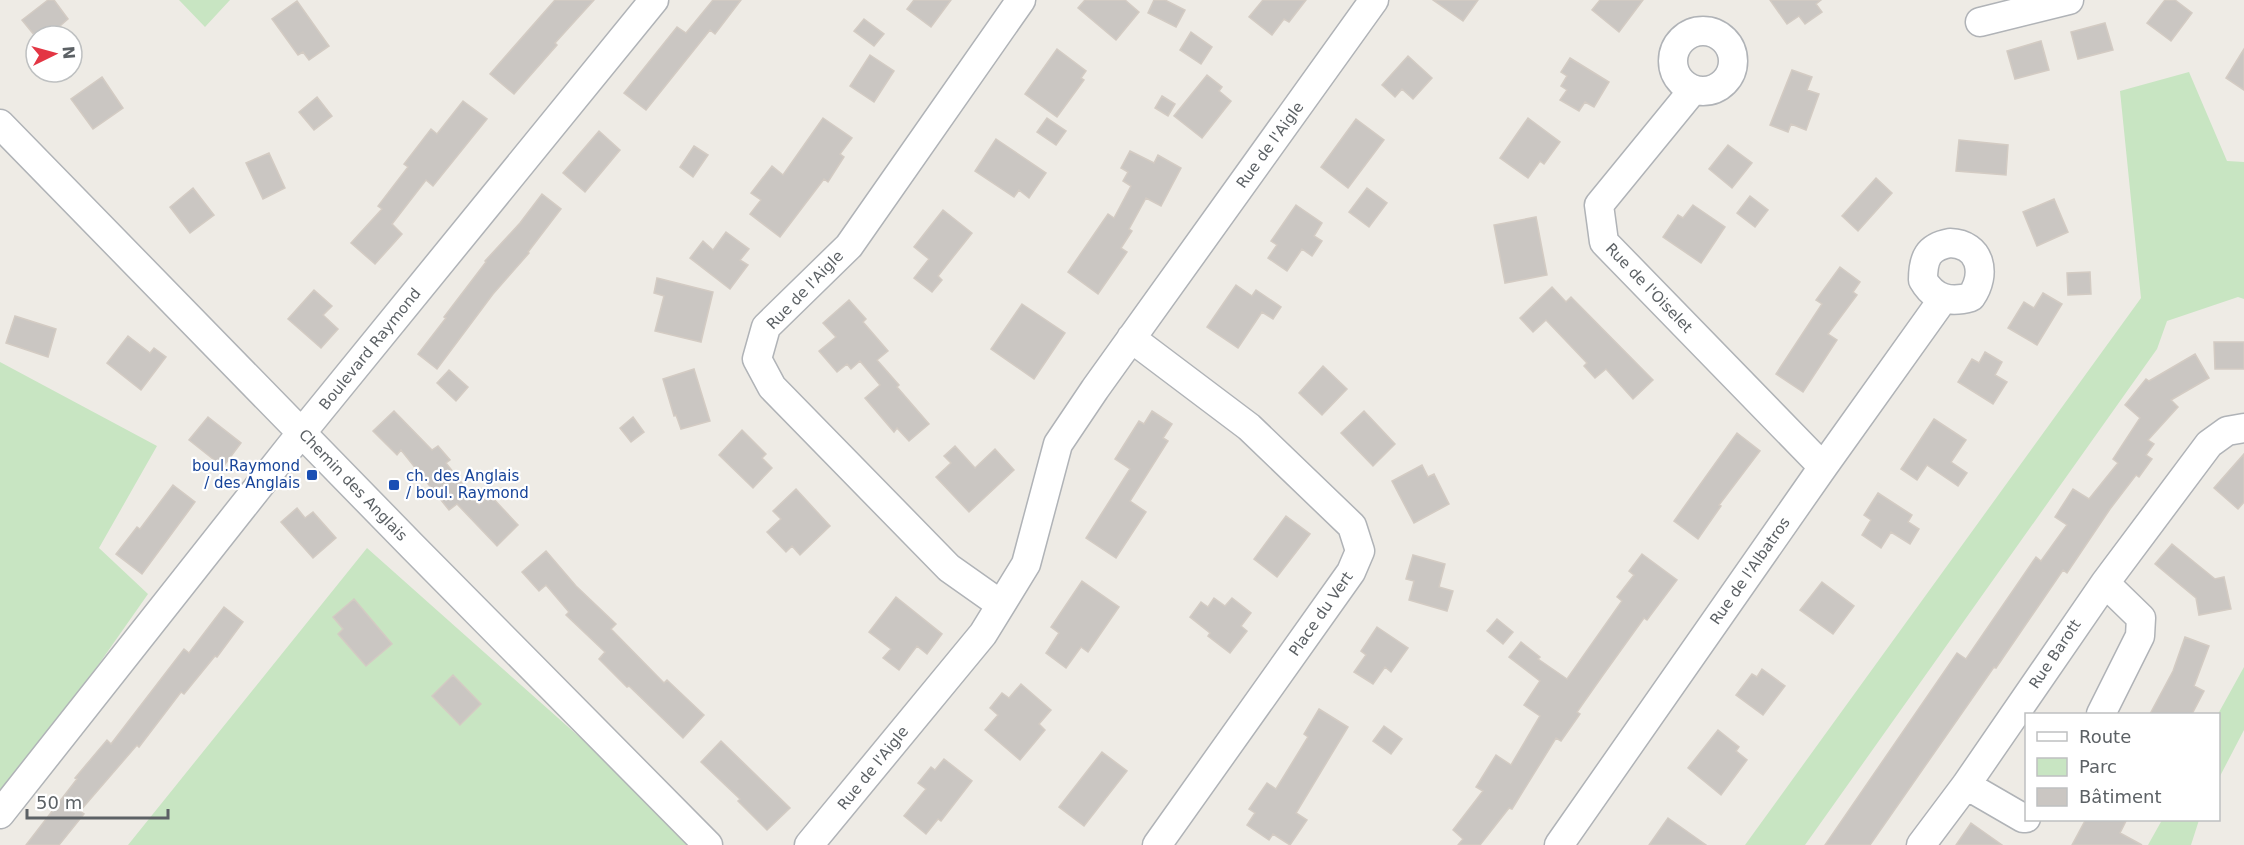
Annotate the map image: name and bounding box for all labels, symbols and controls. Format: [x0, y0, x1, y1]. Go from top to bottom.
north arrow [24, 24, 84, 84]
text: N [58, 45, 78, 60]
street label: Rue de l'Aigle [1233, 98, 1307, 192]
street label: Rue de l'Oiselet [1602, 240, 1696, 337]
street label: Rue de l'Aigle [763, 247, 847, 333]
street label: Boulevard Raymond [315, 284, 425, 414]
street label: Chemin des Anglais [295, 425, 411, 545]
place label: boul.Raymond / des Anglais [192, 457, 300, 492]
place label: ch. des Anglais / boul. Raymond [406, 467, 529, 502]
marker: boul.Raymond / des Anglais [305, 468, 319, 482]
marker: ch. des Anglais / boul. Raymond [387, 478, 401, 492]
street label: Rue de l'Albatros [1706, 514, 1794, 628]
street label: Place du Vert [1285, 568, 1357, 660]
street label: Rue Barott [2025, 616, 2085, 692]
legend [2025, 713, 2220, 821]
street label: Rue de l'Aigle [834, 723, 912, 813]
text: Route [2079, 726, 2131, 747]
text: Parc [2079, 756, 2117, 777]
scale bar [27, 782, 168, 820]
text: Bâtiment [2079, 786, 2162, 807]
text: 50 m [36, 792, 82, 813]

